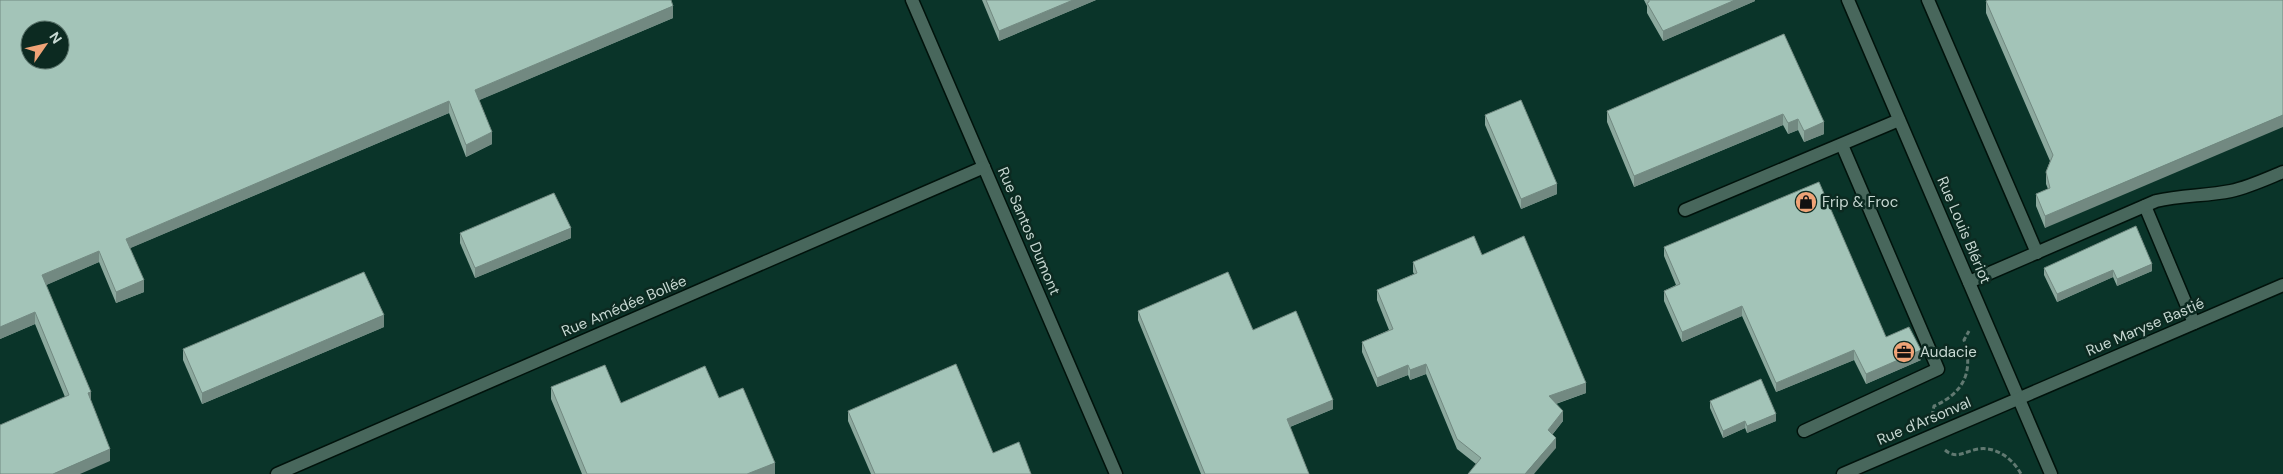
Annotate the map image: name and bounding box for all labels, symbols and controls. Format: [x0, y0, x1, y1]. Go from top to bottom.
north arrow [20, 20, 70, 70]
text: N [45, 28, 66, 47]
street label: Rue Santos Dumont [993, 164, 1065, 298]
street label: Rue Louis Blériot [1932, 173, 1996, 287]
shop icon: Frip & Froc [1794, 190, 1818, 214]
place label: Frip & Froc [1822, 192, 1898, 212]
street label: Rue Amédée Bollée [558, 271, 690, 341]
street label: Rue Maryse Bastié [2083, 293, 2207, 361]
office icon: Audacie [1892, 340, 1916, 364]
place label: Audacie [1920, 342, 1977, 362]
street label: Rue d'Arsonval [1874, 392, 1974, 450]

